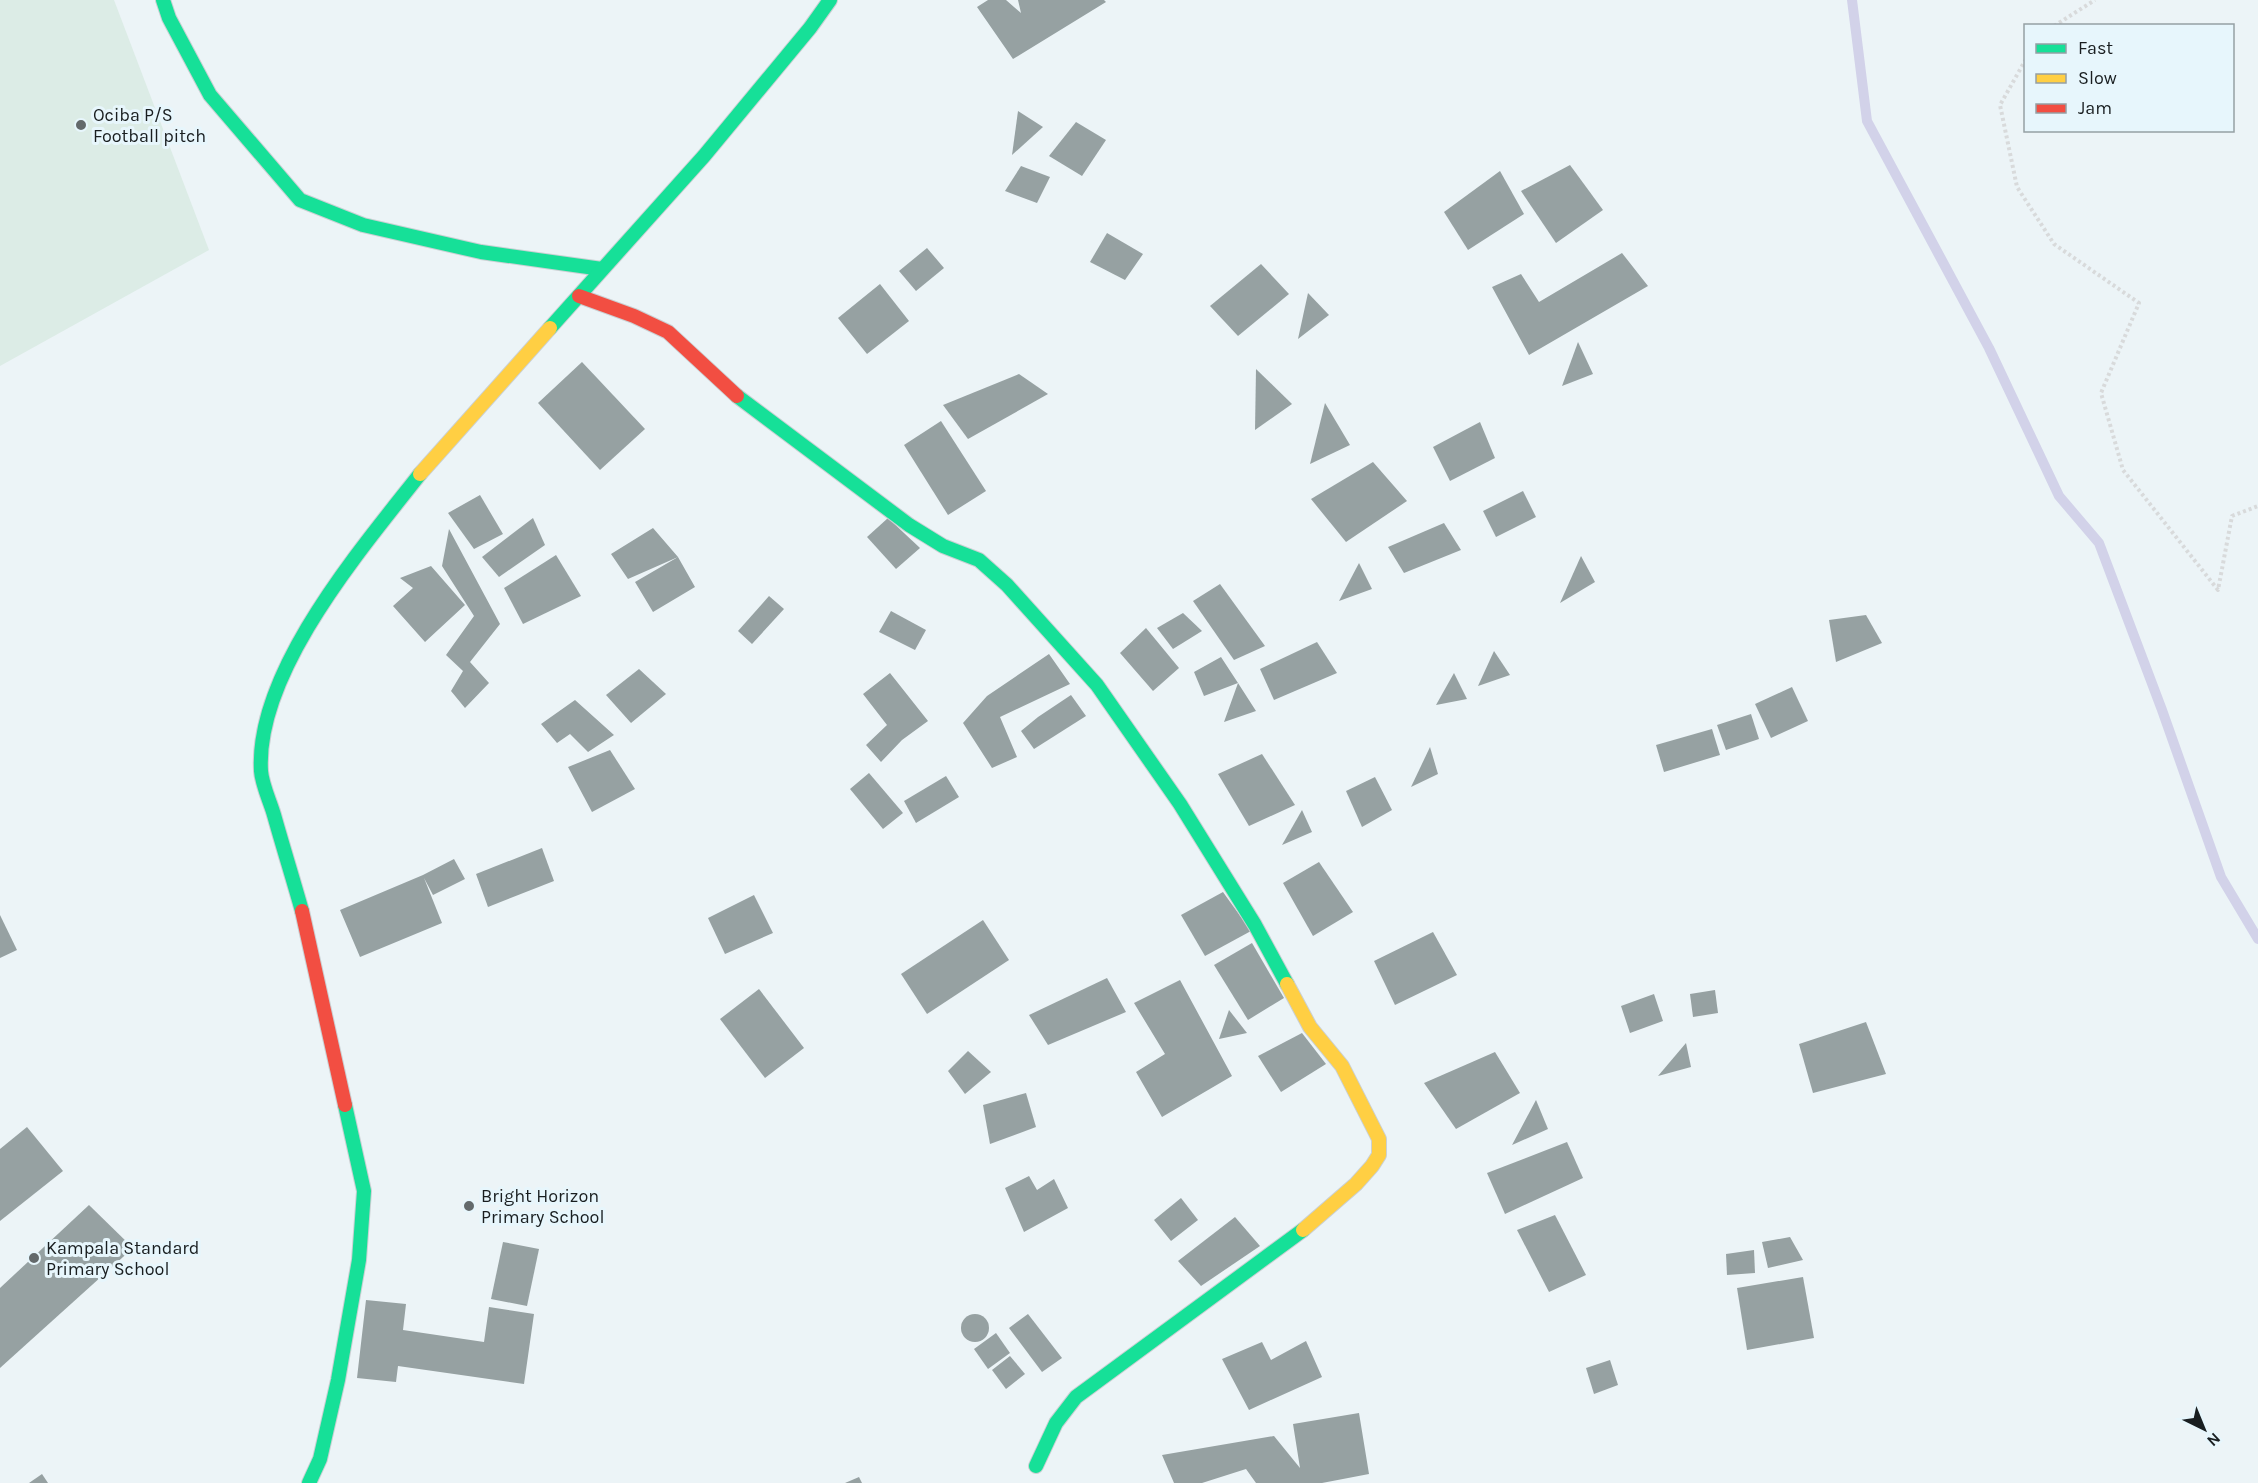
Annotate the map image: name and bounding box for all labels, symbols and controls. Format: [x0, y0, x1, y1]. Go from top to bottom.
legend [2024, 24, 2234, 132]
text: Fast [2078, 37, 2113, 59]
text: Slow [2078, 67, 2117, 89]
text: Jam [2078, 97, 2112, 119]
place label: Ociba P/S Football pitch [93, 104, 206, 147]
marker: Ociba P/S Football pitch [74, 118, 88, 132]
place label: Bright Horizon Primary School [481, 1185, 605, 1228]
marker: Bright Horizon Primary School [462, 1199, 476, 1213]
place label: Kampala Standard Primary School [46, 1237, 200, 1280]
marker: Kampala Standard Primary School [27, 1251, 41, 1265]
north arrow [2174, 1399, 2234, 1459]
text: N [2203, 1429, 2225, 1450]

